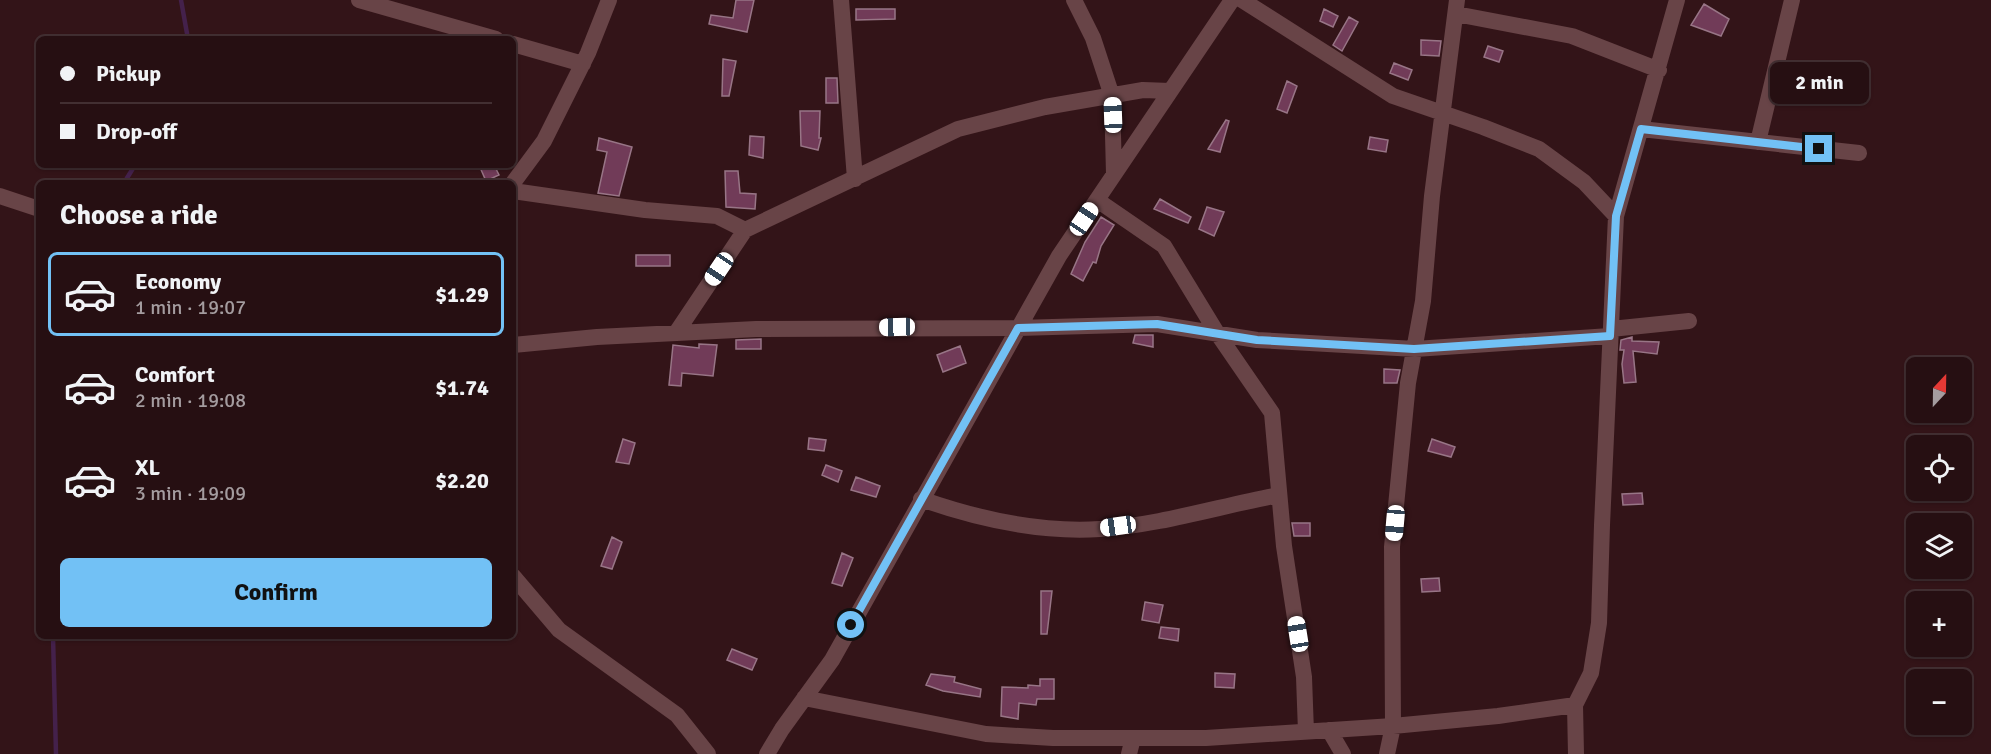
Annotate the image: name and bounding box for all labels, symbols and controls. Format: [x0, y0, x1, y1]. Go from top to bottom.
text: Pickup [96, 60, 161, 87]
callout: 2 min [1770, 62, 1868, 104]
text: 2 min [1795, 70, 1844, 95]
car [1103, 97, 1123, 133]
text: Drop-off [96, 118, 177, 145]
route end [1805, 135, 1832, 162]
text: Choose a ride [60, 199, 218, 232]
car [1066, 199, 1102, 239]
car [701, 249, 737, 289]
icon: car [63, 267, 117, 321]
text: Economy [135, 268, 221, 295]
text: $1.29 [435, 281, 489, 308]
text: 1 min · 19:07 [135, 295, 246, 320]
car [879, 318, 915, 336]
north arrow [1906, 357, 1972, 423]
map controls [1906, 357, 1972, 735]
icon: car [63, 360, 117, 414]
text: Comfort [135, 361, 215, 388]
text: $1.74 [435, 374, 489, 401]
text: 2 min · 19:08 [135, 388, 246, 413]
button: locate [1906, 435, 1972, 501]
icon: car [63, 453, 117, 507]
text: XL [135, 454, 160, 481]
text: $2.20 [435, 467, 489, 494]
text: 3 min · 19:09 [135, 481, 246, 506]
car [1384, 504, 1406, 542]
button: layers [1906, 513, 1972, 579]
car [1099, 515, 1137, 537]
button: Confirm [60, 558, 492, 627]
button: + [1906, 591, 1972, 657]
route start [837, 611, 864, 638]
car [1286, 615, 1310, 653]
button: − [1906, 669, 1972, 735]

